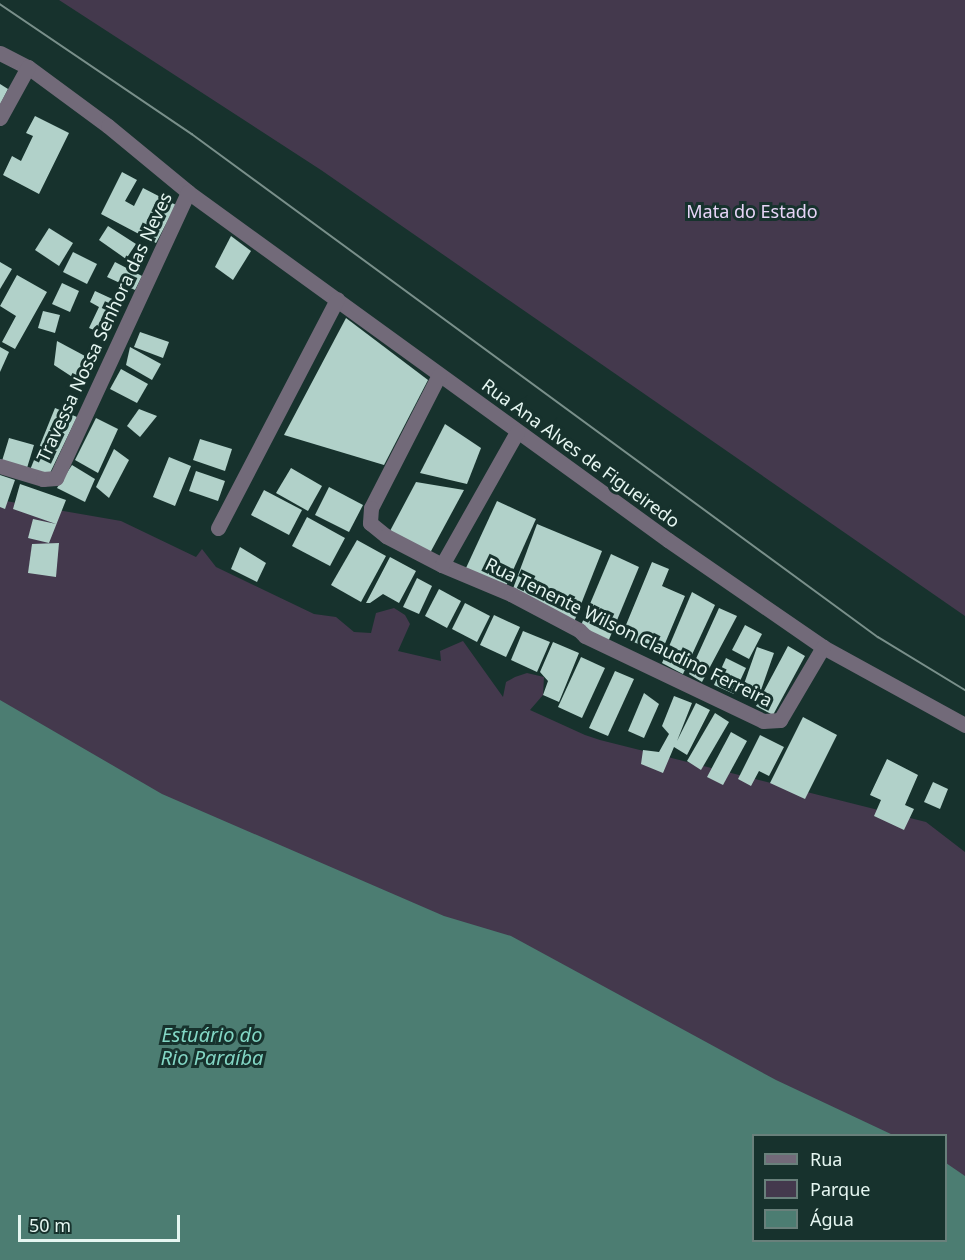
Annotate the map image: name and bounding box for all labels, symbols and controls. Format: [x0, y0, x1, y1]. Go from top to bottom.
street label: Travessa Nossa Senhora das Neves [32, 189, 176, 465]
park label: Mata do Estado [686, 200, 818, 222]
street label: Rua Ana Alves de Figueiredo [478, 374, 684, 532]
street label: Rua Tenente Wilson Claudino Ferreira [482, 553, 776, 711]
water label: Estuário do Rio Paraíba [161, 1023, 263, 1070]
legend [752, 1134, 947, 1242]
text: Rua [810, 1147, 842, 1171]
text: Parque [810, 1177, 870, 1201]
scale bar [21, 1203, 183, 1241]
text: Água [810, 1207, 854, 1231]
text: 50 m [29, 1213, 71, 1237]

